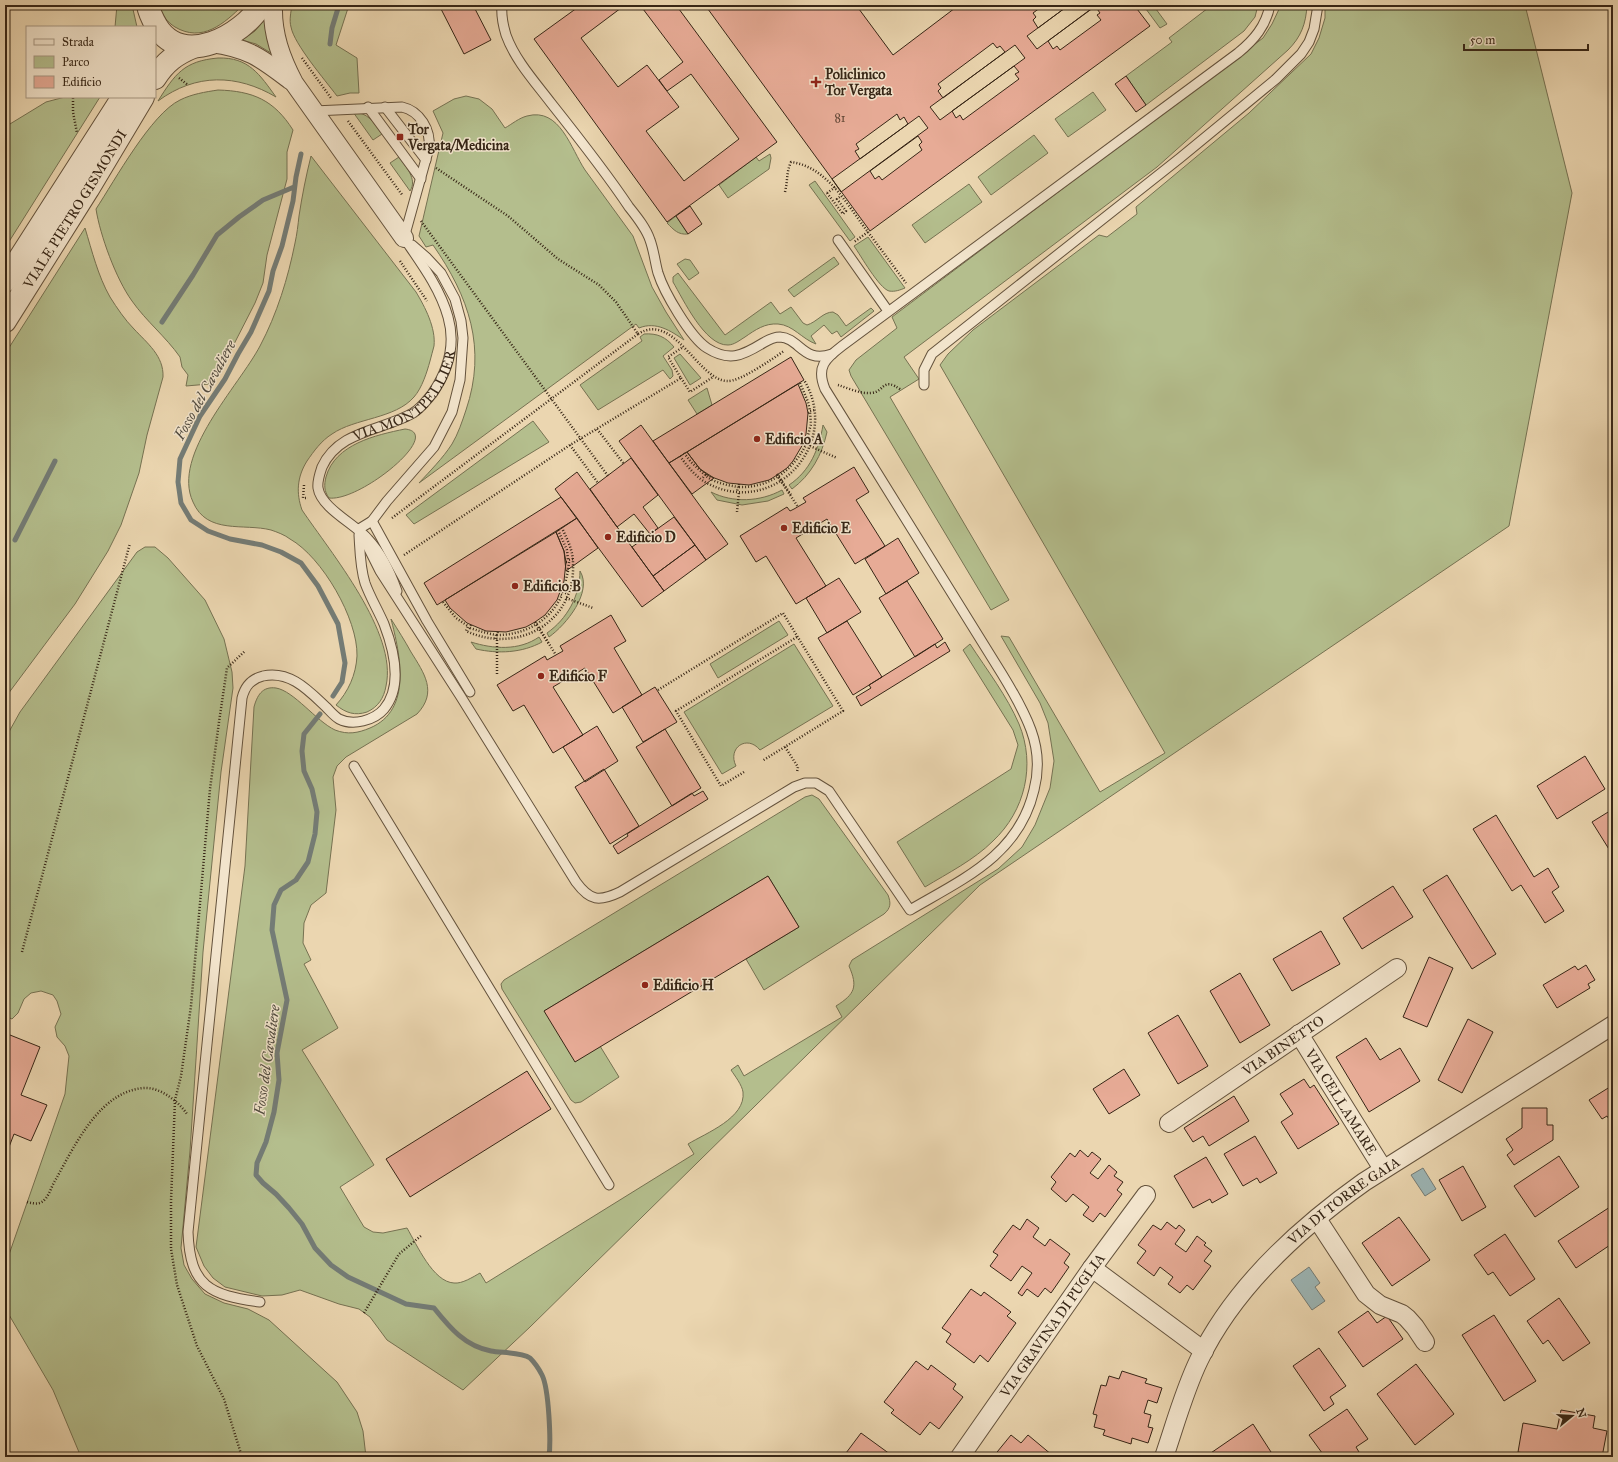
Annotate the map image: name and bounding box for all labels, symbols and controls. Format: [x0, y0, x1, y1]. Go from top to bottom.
legend [26, 26, 156, 98]
scale bar [1464, 26, 1588, 52]
text: 50 m [1470, 33, 1495, 47]
text: Strada [62, 35, 95, 49]
text: Parco [62, 55, 89, 69]
place label: Policlinico Tor Vergata [824, 66, 893, 100]
text: Edificio [62, 75, 101, 89]
marker: Policlinico Tor Vergata [810, 76, 822, 88]
house number: 81 [834, 111, 846, 125]
place label: Tor Vergata/Medicina [407, 121, 510, 155]
street label: VIALE PIETRO GISMONDI [19, 127, 130, 293]
marker: Tor Vergata/Medicina [395, 132, 405, 142]
water label: Fosso del Cavaliere [170, 337, 240, 444]
street label: VIA MONTPELLIER [349, 348, 460, 445]
place label: Edificio A [765, 431, 824, 448]
marker: Edificio A [752, 434, 762, 444]
place label: Edificio E [792, 520, 851, 537]
marker: Edificio E [779, 523, 789, 533]
place label: Edificio D [616, 529, 676, 546]
marker: Edificio D [603, 532, 613, 542]
place label: Edificio B [523, 578, 581, 595]
marker: Edificio B [510, 581, 520, 591]
place label: Edificio F [549, 668, 608, 685]
marker: Edificio F [536, 671, 546, 681]
place label: Edificio H [653, 977, 714, 994]
marker: Edificio H [640, 980, 650, 990]
water label: Fosso del Cavaliere [250, 1003, 284, 1117]
street label: VIA BINETTO [1238, 1012, 1328, 1080]
street label: VIA CELLAMARE [1301, 1045, 1380, 1159]
street label: VIA DI TORRE GAIA [1284, 1153, 1404, 1249]
street label: VIA GRAVINA DI PUGLIA [996, 1250, 1109, 1401]
north arrow [1552, 1396, 1592, 1436]
text: N [1573, 1407, 1589, 1420]

